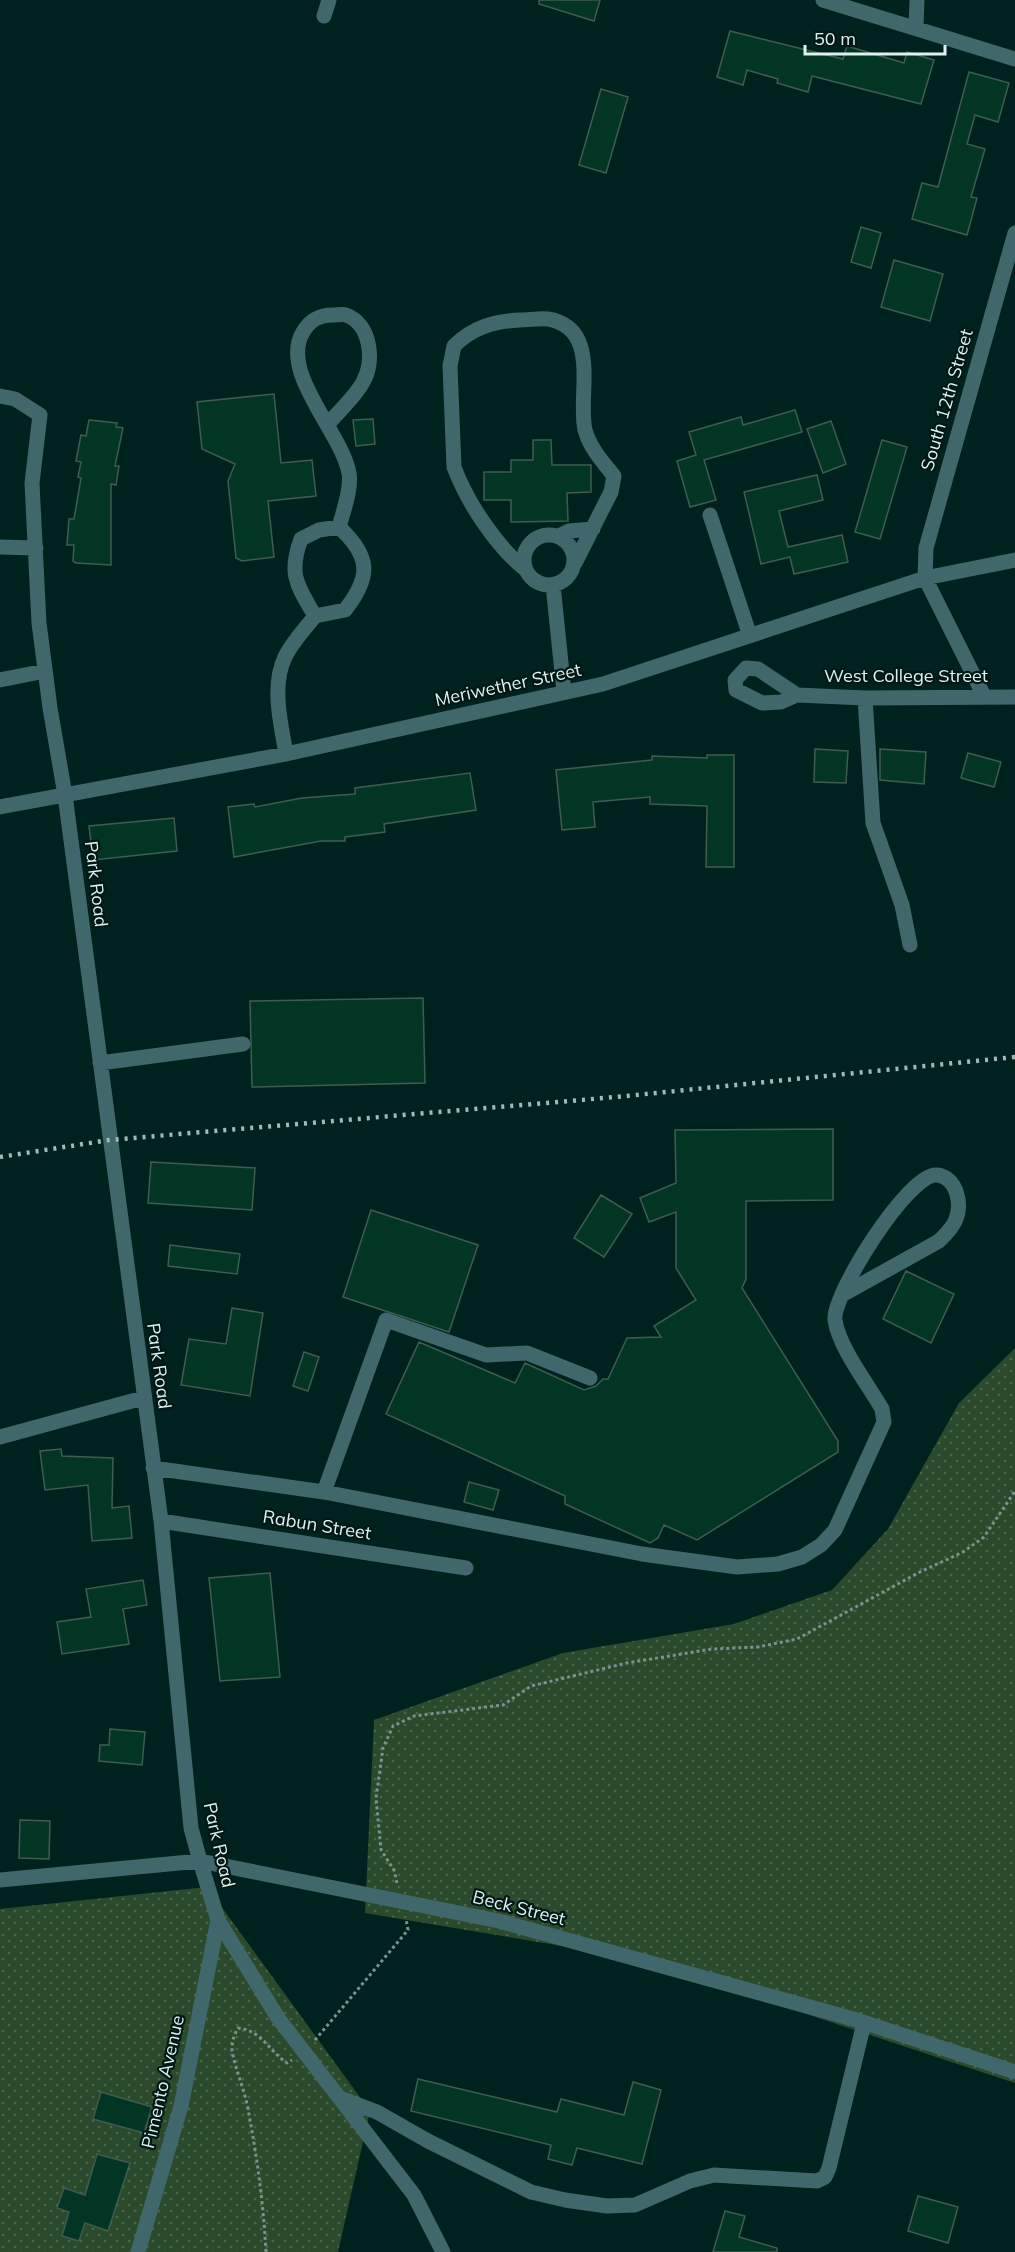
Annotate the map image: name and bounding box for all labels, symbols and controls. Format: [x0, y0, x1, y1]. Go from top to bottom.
scale bar [805, 18, 944, 56]
text: 50 m [814, 27, 856, 50]
street label: South 12th Street [915, 326, 978, 473]
street label: Meriwether Street [433, 658, 583, 711]
street label: West College Street [824, 664, 988, 687]
street label: Park Road [80, 840, 113, 928]
street label: Park Road [142, 1321, 177, 1410]
street label: Rabun Street [261, 1505, 373, 1544]
street label: Park Road [199, 1800, 240, 1890]
street label: Beck Street [470, 1885, 568, 1930]
street label: Pimento Avenue [136, 2013, 189, 2151]

